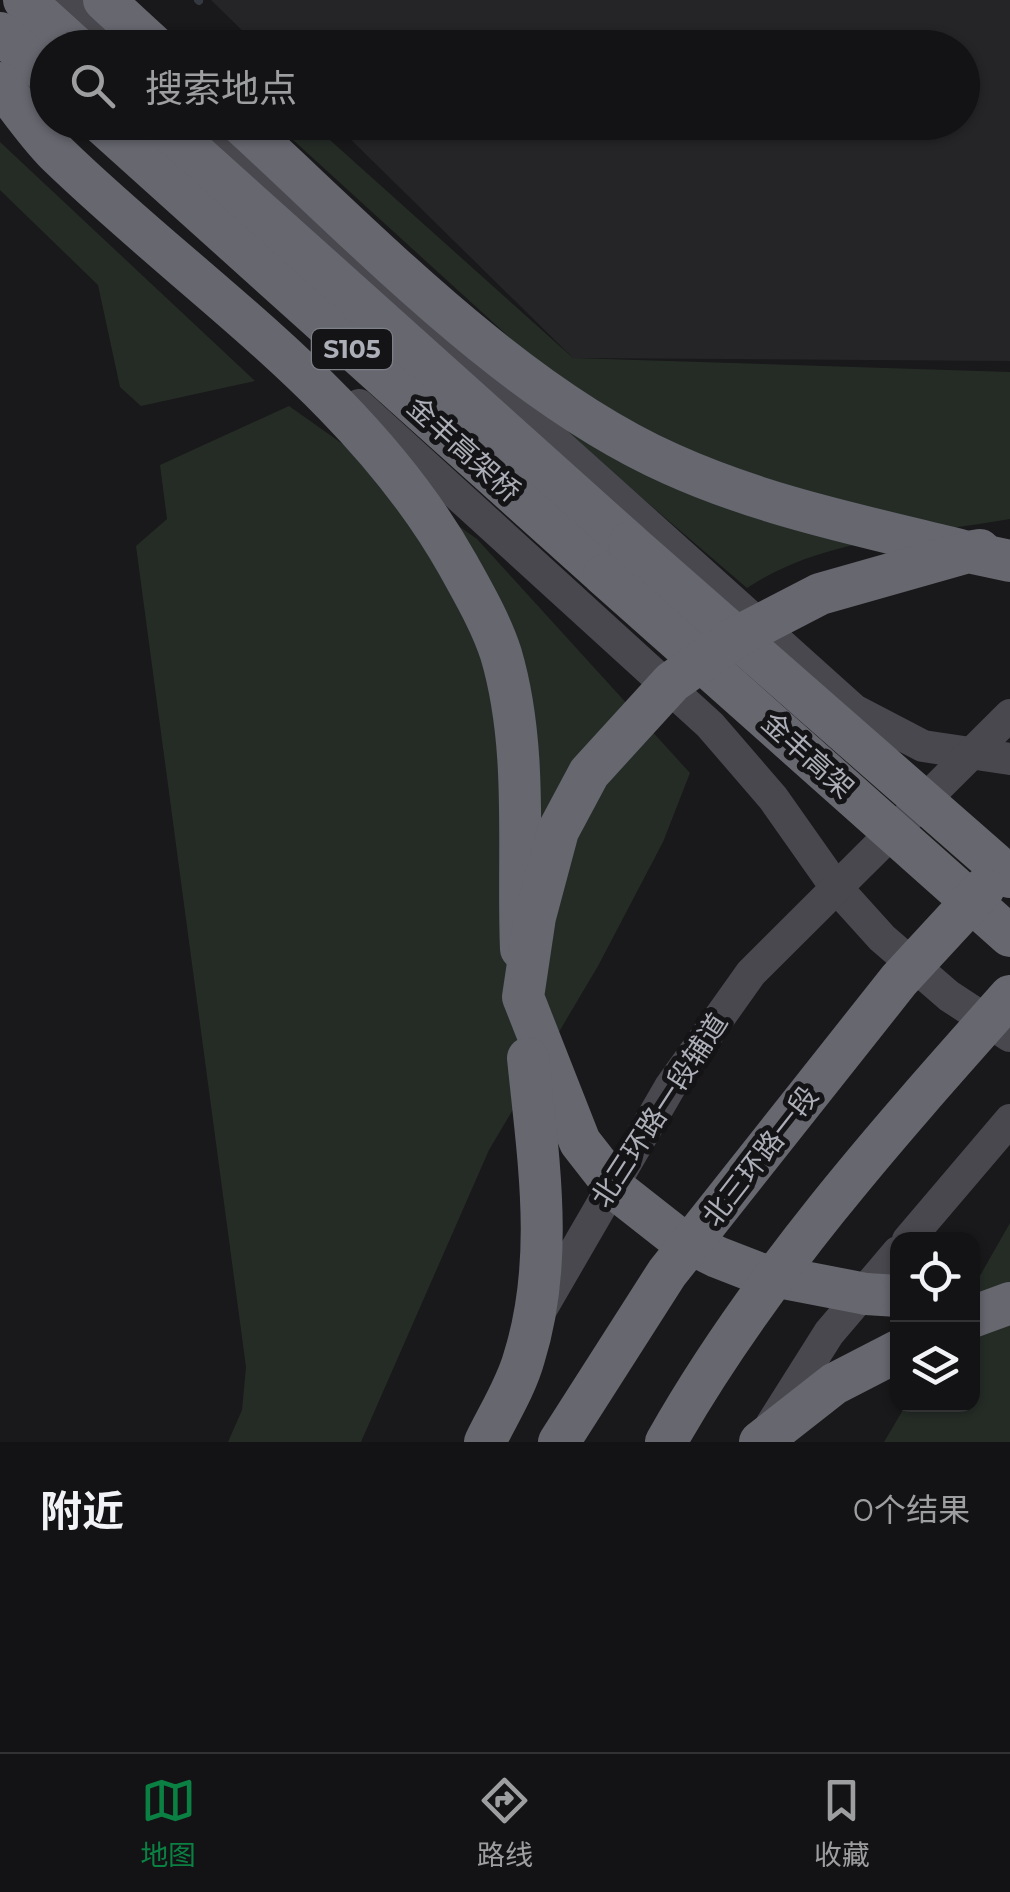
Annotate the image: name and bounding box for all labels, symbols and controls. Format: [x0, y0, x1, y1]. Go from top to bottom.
search box [30, 30, 980, 140]
icon: search [65, 58, 120, 113]
text: 搜索地点 [145, 65, 297, 112]
road number: S105 [312, 329, 392, 369]
street label: 金丰高架桥 [401, 390, 527, 508]
street label: 金丰高架 [755, 705, 861, 805]
street label: 北三环路一段辅道 [584, 1007, 734, 1213]
street label: 北三环路一段 [695, 1079, 825, 1233]
map controls [890, 1232, 980, 1412]
button: locate [890, 1232, 980, 1322]
button: layers [890, 1322, 980, 1412]
text: 附近 [40, 1485, 124, 1537]
text: 0个结果 [853, 1490, 970, 1529]
tab: 地图 [140, 1773, 196, 1873]
tab: 路线 [477, 1773, 533, 1873]
tab: 收藏 [814, 1773, 870, 1873]

